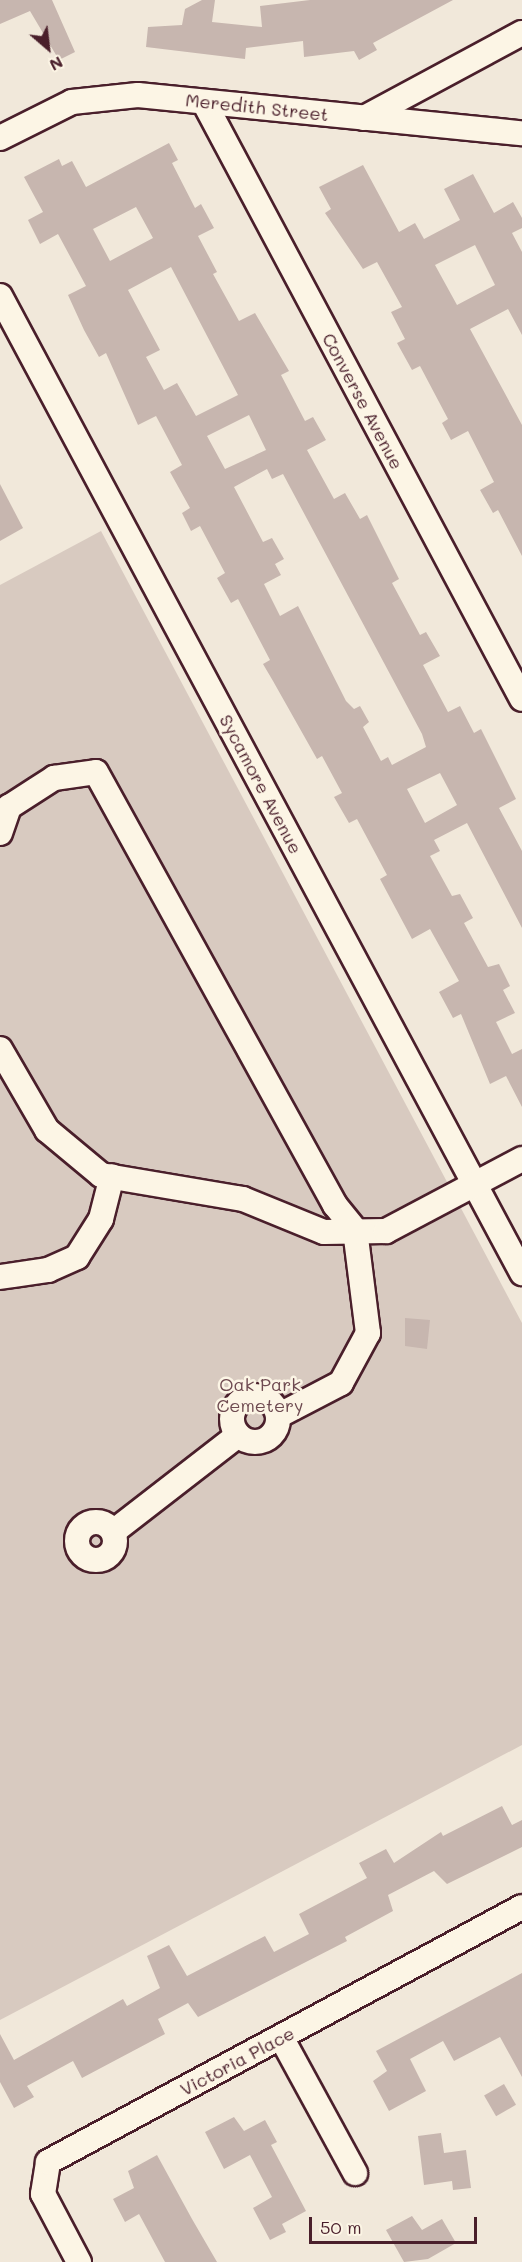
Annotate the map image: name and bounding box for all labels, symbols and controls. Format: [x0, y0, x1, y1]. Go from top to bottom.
north arrow [18, 18, 78, 78]
text: N [46, 52, 67, 76]
street label: Meredith Street [184, 89, 330, 125]
street label: Converse Avenue [318, 329, 408, 473]
street label: Sycamore Avenue [215, 711, 307, 857]
park label: Oak Park Cemetery [217, 1374, 303, 1416]
street label: Victoria Place [176, 2022, 298, 2100]
scale bar [312, 2205, 480, 2243]
text: 50 m [320, 2215, 362, 2239]

